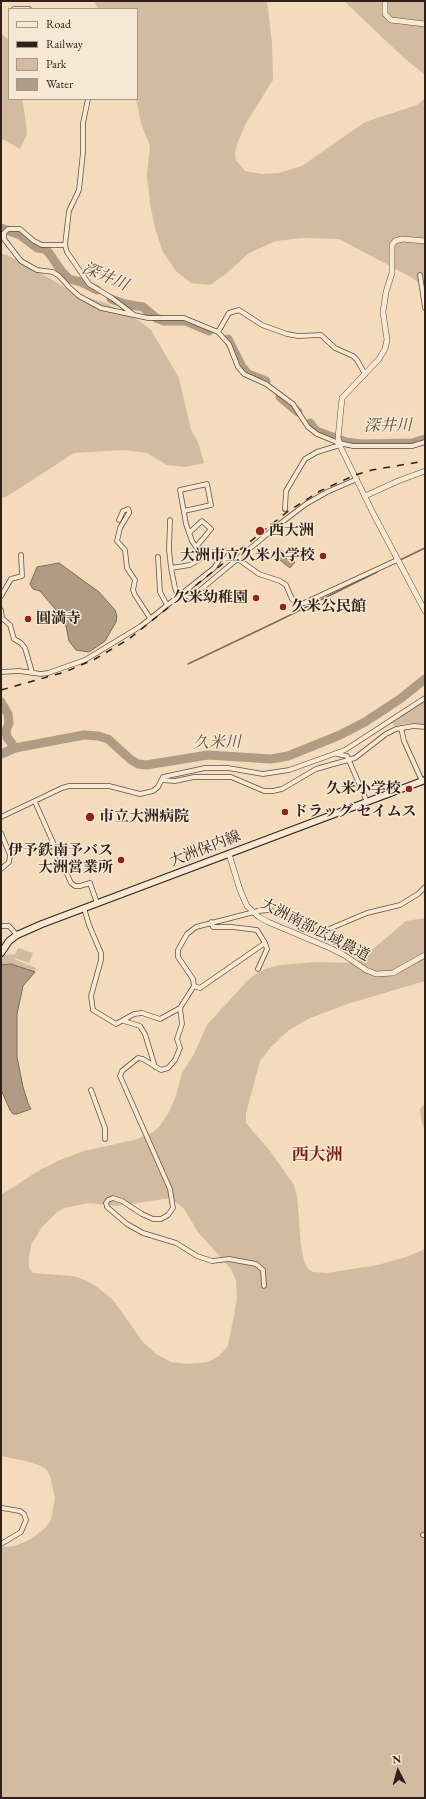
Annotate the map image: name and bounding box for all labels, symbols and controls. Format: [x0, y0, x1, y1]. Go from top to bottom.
legend [8, 8, 138, 100]
text: Road [46, 16, 71, 32]
text: Railway [46, 36, 83, 52]
text: Park [46, 56, 66, 72]
text: Water [46, 76, 73, 92]
water label: 深井川 [79, 259, 131, 295]
water label: 深井川 [364, 416, 412, 436]
place label: 西大洲 [269, 522, 314, 540]
marker: 西大洲 [254, 525, 266, 537]
place label: 大洲市立久米小学校 [180, 547, 315, 565]
marker: 大洲市立久米小学校 [318, 551, 328, 561]
place label: 久米幼稚園 [173, 589, 248, 607]
marker: 久米幼稚園 [251, 593, 261, 603]
place label: 久米公民館 [291, 598, 366, 616]
marker: 久米公民館 [278, 602, 288, 612]
place label: 圓満寺 [36, 610, 81, 628]
marker: 圓満寺 [23, 614, 33, 624]
water label: 久米川 [193, 733, 241, 753]
place label: 久米小学校 [326, 780, 401, 798]
marker: 久米小学校 [404, 784, 414, 794]
place label: ドラッグ セイムス [293, 803, 417, 821]
marker: ドラッグ セイムス [280, 807, 290, 817]
place label: 市立大洲病院 [99, 808, 189, 826]
marker: 市立大洲病院 [84, 811, 96, 823]
street label: 大洲保内線 [167, 827, 243, 871]
place label: 伊予鉄南予バス 大洲営業所 [8, 842, 113, 877]
marker: 伊予鉄南予バス 大洲営業所 [116, 855, 126, 865]
street label: 大洲南部広域農道 [257, 895, 373, 965]
district label: 西大洲 [292, 1145, 342, 1165]
north arrow [378, 1751, 418, 1791]
text: N [392, 1752, 402, 1766]

